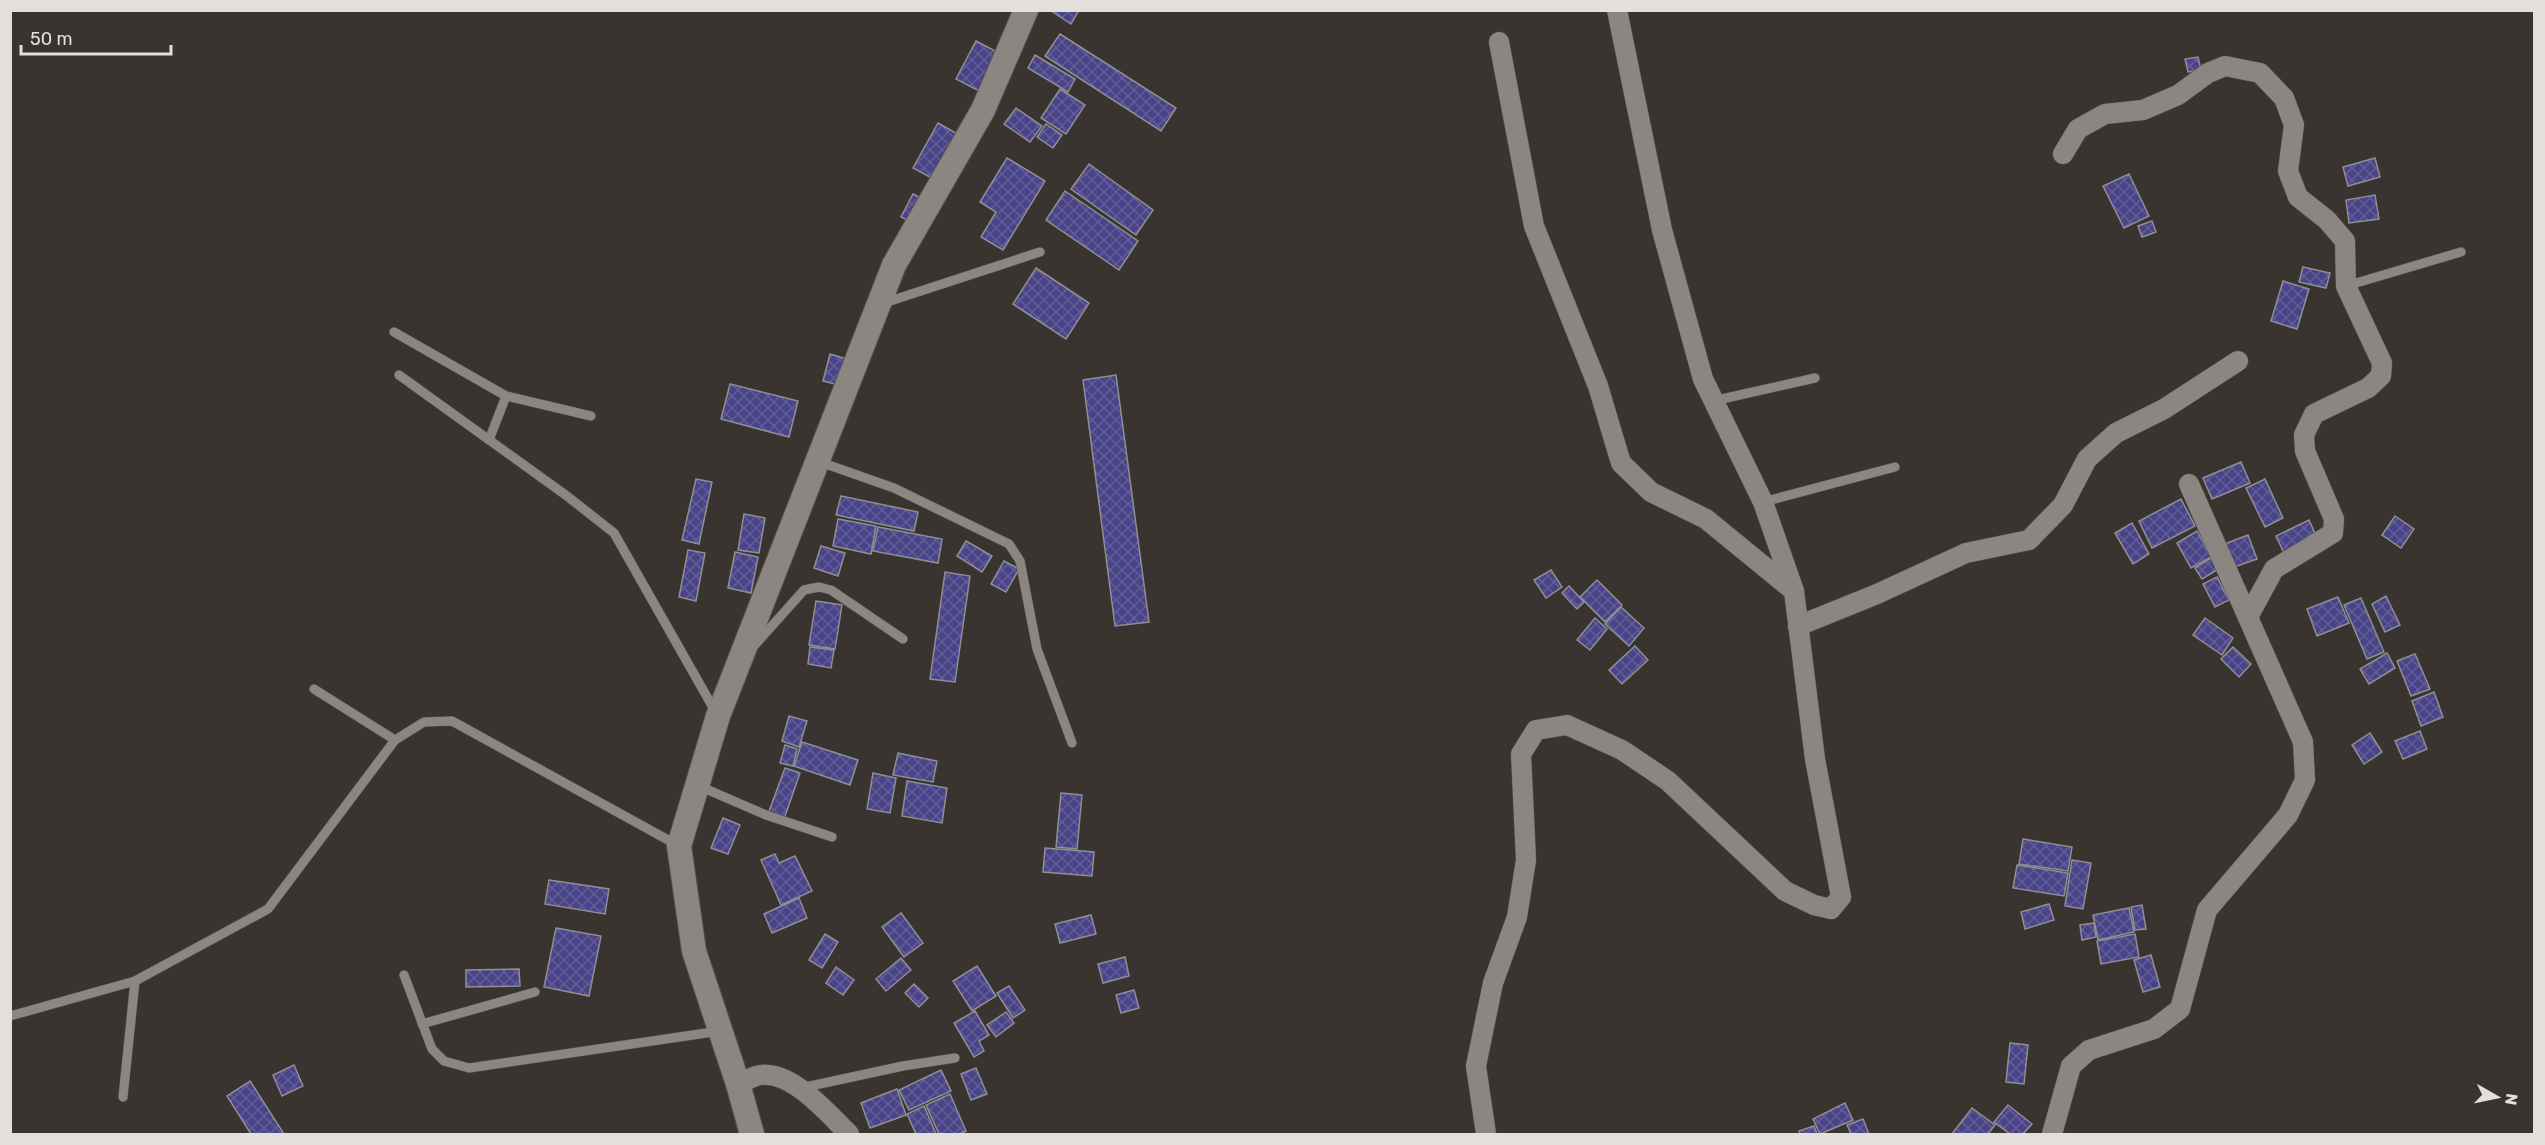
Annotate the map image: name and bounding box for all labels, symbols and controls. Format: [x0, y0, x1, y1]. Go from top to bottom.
scale bar [21, 18, 171, 56]
text: 50 m [30, 28, 73, 50]
north arrow [2467, 1067, 2527, 1127]
text: N [2501, 1092, 2522, 1106]

